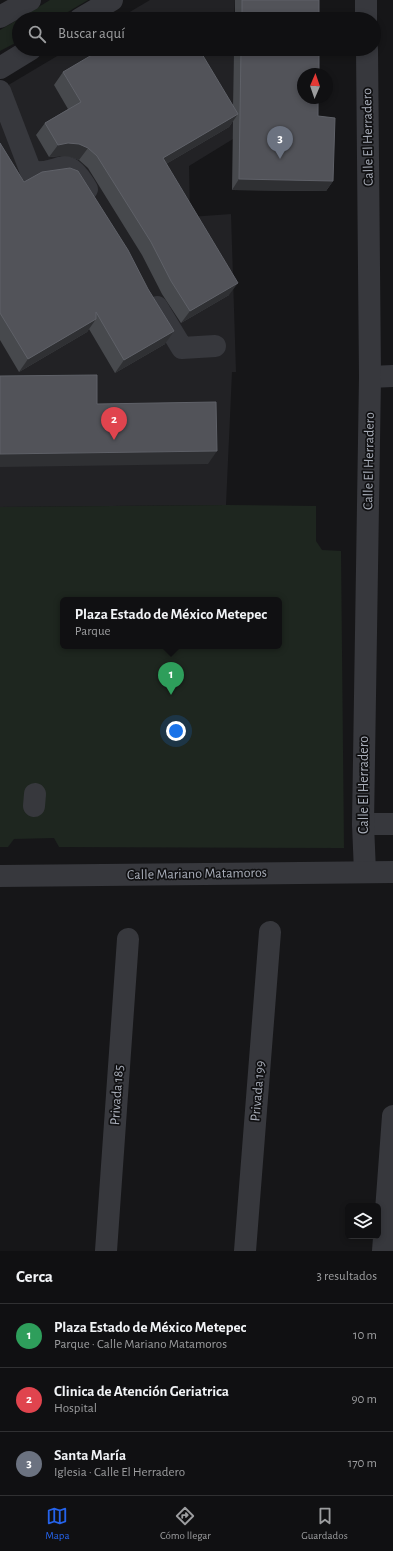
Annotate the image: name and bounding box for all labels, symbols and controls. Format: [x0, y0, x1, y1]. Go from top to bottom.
search box [12, 12, 381, 56]
icon: search [26, 23, 48, 45]
text: Buscar aquí [58, 26, 125, 41]
north arrow [297, 68, 333, 104]
street label: Calle El Herradero [360, 88, 376, 186]
pin: 3 [267, 126, 293, 159]
pin: 2 [101, 407, 127, 440]
street label: Calle El Herradero [361, 412, 377, 510]
popup [60, 597, 282, 649]
text: Plaza Estado de México Metepec [75, 607, 267, 622]
text: Parque [75, 625, 111, 638]
pin: 1 [158, 662, 184, 695]
your location [166, 721, 186, 741]
street label: Calle El Herradero [357, 736, 371, 834]
street label: Calle Mariano Matamoros [127, 866, 267, 882]
street label: Privada 199 [248, 1060, 268, 1122]
street label: Privada 185 [108, 1064, 126, 1126]
map controls [345, 1203, 381, 1239]
button: layers [345, 1203, 381, 1239]
text: Cerca [16, 1268, 53, 1285]
text: 3 resultados [317, 1270, 377, 1283]
text: Plaza Estado de México Metepec [54, 1320, 246, 1335]
text: 1 [27, 1329, 31, 1342]
text: 10 m [353, 1329, 377, 1342]
text: Parque · Calle Mariano Matamoros [54, 1338, 227, 1351]
text: Clinica de Atención Geriatrica [54, 1384, 229, 1399]
text: 2 [26, 1393, 32, 1406]
text: 90 m [351, 1393, 377, 1406]
text: Hospital [54, 1402, 97, 1415]
text: Santa María [54, 1448, 126, 1463]
text: 3 [26, 1457, 32, 1470]
text: 170 m [348, 1457, 377, 1470]
text: Iglesia · Calle El Herradero [54, 1466, 185, 1479]
tab: Mapa [45, 1505, 70, 1542]
tab: Cómo llegar [160, 1505, 211, 1542]
tab: Guardados [301, 1505, 348, 1542]

